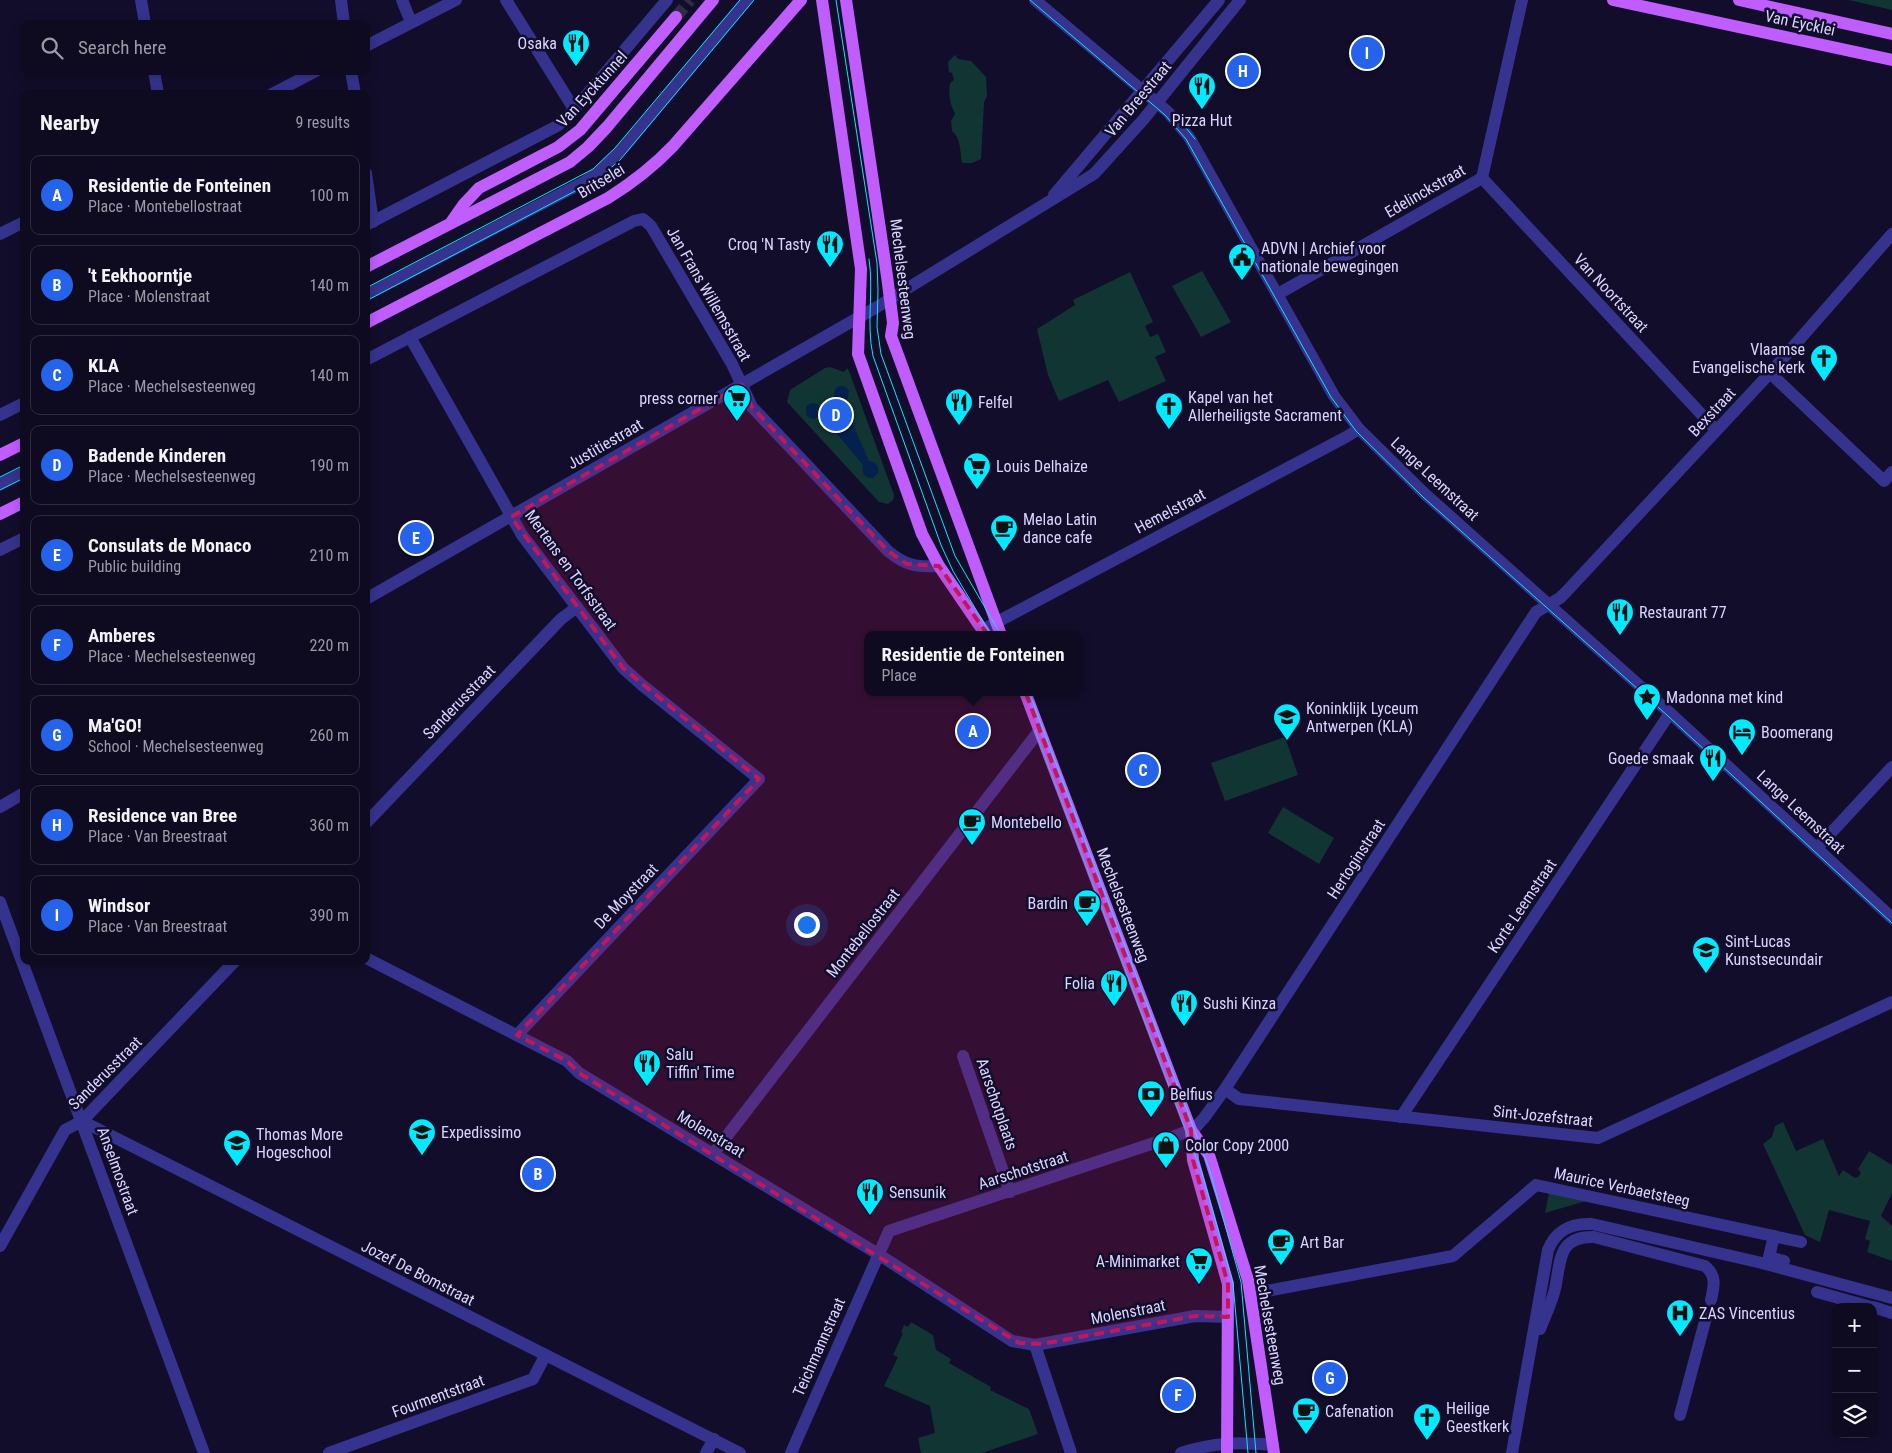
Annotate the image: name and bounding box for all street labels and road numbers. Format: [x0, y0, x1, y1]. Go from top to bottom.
street label: Van Eycklei [1763, 6, 1837, 40]
street label: Van Eycktunnel [553, 47, 631, 131]
street label: Van Breestraat [1101, 57, 1175, 141]
street label: Britselei [574, 160, 628, 202]
street label: Edelinckstraat [1381, 160, 1469, 222]
street label: Mechelsesteenweg [886, 218, 920, 340]
street label: Jan Frans Willemsstraat [663, 223, 755, 365]
street label: Van Noortstraat [1570, 250, 1652, 336]
street label: Bexstraat [1685, 383, 1740, 440]
street label: Justitiestraat [564, 415, 646, 473]
street label: Lange Leemstraat [1387, 433, 1483, 525]
street label: Hemelstraat [1131, 484, 1209, 538]
street label: Mertens en Torfsstraat [521, 506, 621, 634]
street label: Sanderusstraat [419, 661, 499, 743]
street label: Lange Leemstraat [1753, 766, 1849, 858]
street label: Hertoginstraat [1323, 815, 1389, 902]
street label: Mechelsesteenweg [1092, 845, 1154, 965]
street label: Korte Leemstraat [1484, 855, 1561, 957]
street label: De Moystraat [590, 859, 662, 933]
street label: Montebellostraat [822, 885, 904, 981]
street label: Sanderusstraat [64, 1032, 146, 1114]
street label: Aarschotplaats [972, 1056, 1022, 1152]
street label: Sint-Jozefstraat [1492, 1101, 1594, 1131]
street label: Molenstraat [674, 1106, 749, 1162]
street label: Anselmostraat [93, 1124, 143, 1218]
street label: Aarschotstraat [976, 1146, 1071, 1193]
street label: Maurice Verbaetsteeg [1552, 1163, 1692, 1211]
street label: Jozef De Bomstraat [358, 1236, 478, 1310]
street label: Mechelsesteenweg [1250, 1264, 1290, 1386]
street label: Teichmannstraat [789, 1295, 849, 1399]
street label: Molenstraat [1089, 1295, 1167, 1329]
street label: Fourmentstraat [389, 1370, 487, 1421]

